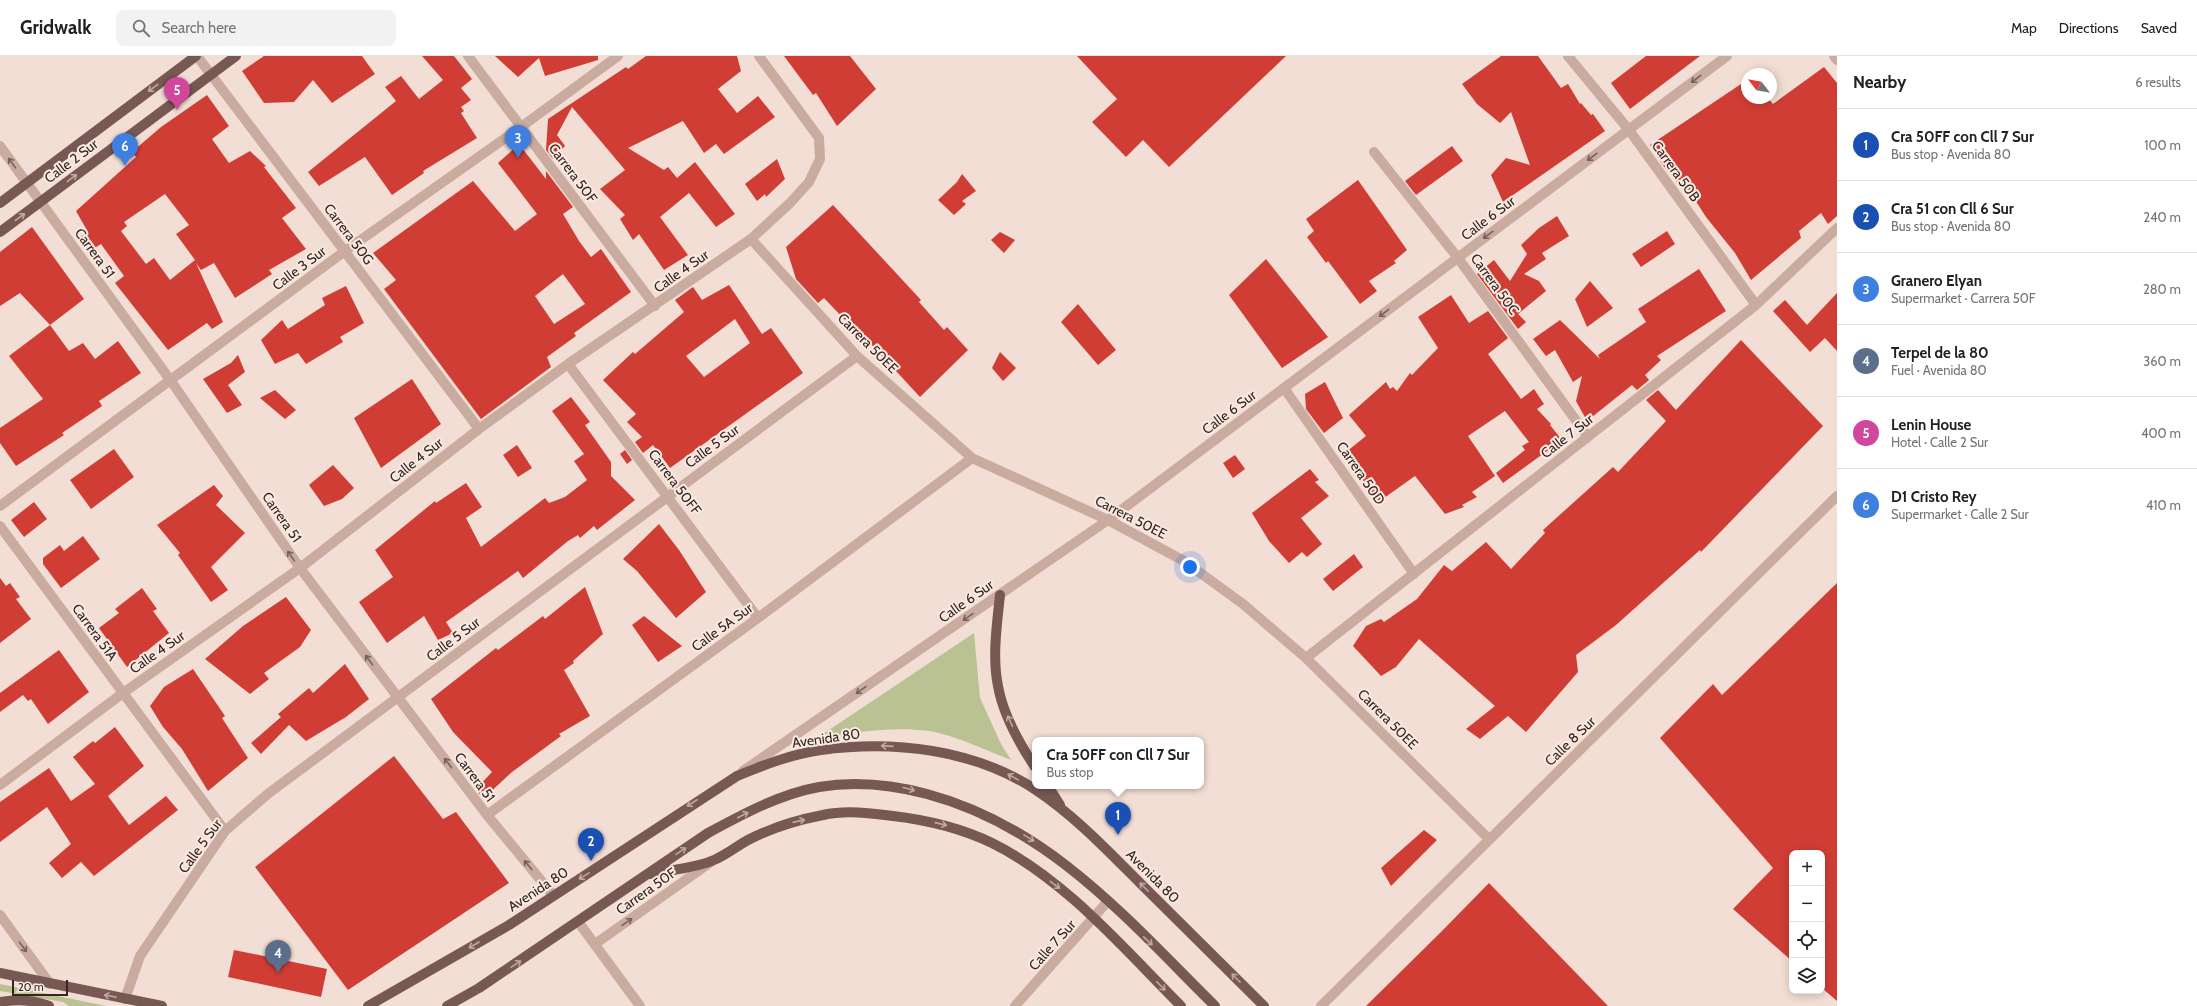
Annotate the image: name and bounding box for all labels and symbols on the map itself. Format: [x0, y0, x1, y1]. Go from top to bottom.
north arrow [1741, 68, 1777, 104]
one-way arrow [1691, 75, 1702, 84]
pin: 5 [164, 77, 190, 110]
one-way arrow [148, 84, 159, 92]
pin: 3 [505, 125, 531, 158]
pin: 6 [112, 133, 138, 166]
street label: Calle 2 Sur [41, 135, 102, 187]
street label: Carrera 50B [1648, 137, 1704, 205]
street label: Carrera 50F [545, 140, 602, 207]
one-way arrow [1587, 153, 1598, 162]
one-way arrow [8, 157, 16, 168]
one-way arrow [66, 174, 77, 182]
street label: Calle 6 Sur [1457, 191, 1519, 244]
street label: Carrera 50G [320, 200, 378, 268]
one-way arrow [15, 212, 26, 221]
street label: Carrera 51 [71, 224, 119, 282]
one-way arrow [1483, 231, 1494, 240]
street label: Calle 3 Sur [269, 242, 330, 294]
street label: Calle 4 Sur [650, 245, 713, 297]
street label: Carrera 50C [1467, 250, 1523, 318]
street label: Carrera 50EE [834, 309, 902, 377]
one-way arrow [1379, 309, 1390, 317]
street label: Calle 6 Sur [1198, 385, 1260, 438]
street label: Calle 7 Sur [1537, 409, 1598, 462]
street label: Calle 5 Sur [681, 420, 743, 472]
street label: Calle 4 Sur [386, 433, 447, 487]
street label: Carrera 50D [1333, 438, 1389, 508]
street label: Carrera 50FF [645, 446, 706, 519]
street label: Carrera 51 [258, 488, 306, 546]
street label: Carrera 50EE [1092, 491, 1170, 543]
one-way arrow [287, 550, 295, 561]
your location [1180, 557, 1200, 577]
street label: Calle 6 Sur [935, 575, 997, 626]
street label: Calle 5A Sur [688, 598, 757, 655]
street label: Carrera 51A [68, 600, 122, 664]
street label: Calle 5 Sur [423, 613, 484, 665]
one-way arrow [963, 613, 974, 621]
street label: Calle 4 Sur [126, 626, 189, 678]
one-way arrow [365, 654, 373, 665]
street label: Carrera 50EE [1354, 685, 1422, 753]
one-way arrow [856, 686, 867, 694]
street label: Calle 8 Sur [1541, 712, 1600, 770]
one-way arrow [1006, 715, 1013, 727]
street label: Avenida 80 [791, 724, 862, 752]
one-way arrow [881, 743, 894, 750]
street label: Carrera 51 [451, 749, 499, 805]
one-way arrow [443, 758, 452, 769]
one-way arrow [1007, 773, 1019, 780]
one-way arrow [902, 786, 915, 793]
one-way arrow [686, 800, 698, 808]
pin: 1 [1105, 802, 1131, 835]
one-way arrow [736, 810, 748, 818]
street label: Calle 5 Sur [174, 815, 226, 877]
one-way arrow [792, 816, 805, 824]
one-way arrow [934, 821, 947, 829]
pin: 2 [578, 828, 604, 861]
one-way arrow [1023, 835, 1035, 843]
street label: Avenida 80 [1122, 845, 1184, 907]
one-way arrow [675, 847, 686, 855]
one-way arrow [524, 860, 533, 871]
street label: Avenida 80 [504, 863, 572, 915]
street label: Carrera 50F [612, 863, 680, 918]
one-way arrow [578, 873, 590, 881]
one-way arrow [1049, 881, 1060, 890]
one-way arrow [1139, 882, 1149, 892]
street label: Calle 7 Sur [1024, 915, 1080, 974]
one-way arrow [621, 918, 632, 926]
one-way arrow [1143, 936, 1153, 945]
pin: 4 [265, 940, 291, 973]
one-way arrow [19, 941, 27, 952]
one-way arrow [468, 941, 480, 949]
one-way arrow [510, 960, 521, 968]
one-way arrow [1231, 974, 1241, 983]
scale bar [12, 978, 68, 997]
one-way arrow [1156, 981, 1166, 991]
one-way arrow [104, 991, 117, 999]

